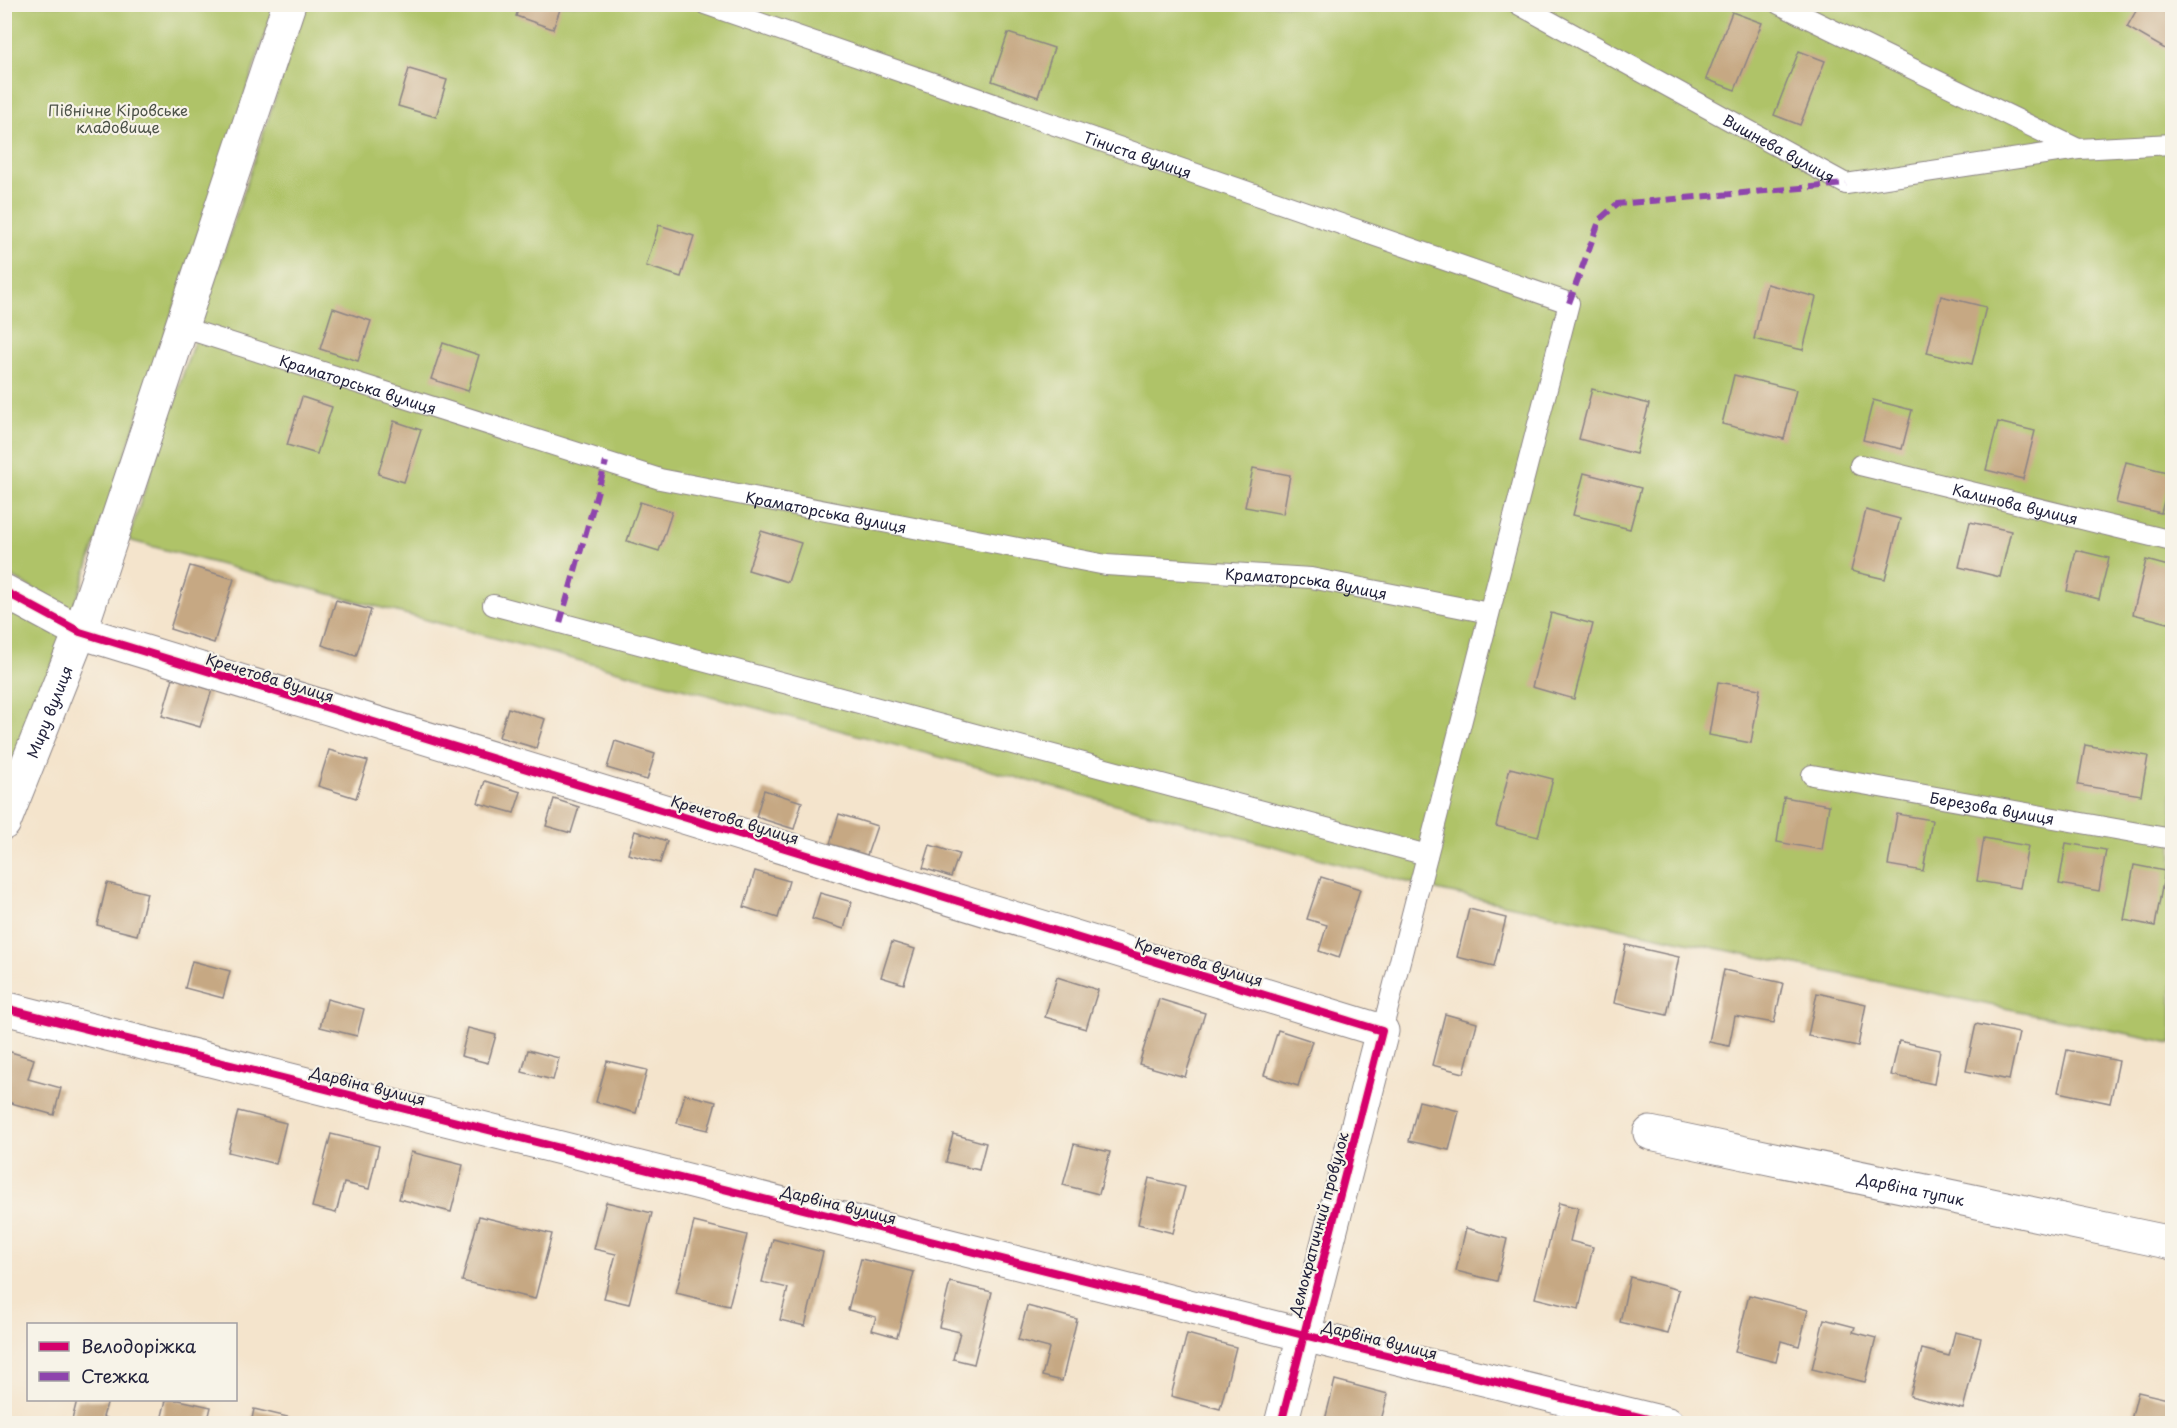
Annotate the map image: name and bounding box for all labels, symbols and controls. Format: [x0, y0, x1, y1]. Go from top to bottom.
park label: Північне Кіровське кладовище [48, 98, 188, 138]
street label: Вишнева вулиця [1719, 107, 1839, 187]
street label: Тіниста вулиця [1081, 124, 1195, 183]
street label: Краматорська вулиця [277, 348, 440, 419]
street label: Калинова вулиця [1950, 476, 2081, 529]
street label: Краматорська вулиця [744, 484, 909, 538]
street label: Краматорська вулиця [1225, 561, 1389, 604]
street label: Кречетова вулиця [203, 647, 337, 707]
street label: Миру вулиця [20, 662, 77, 761]
street label: Березова вулиця [1928, 785, 2056, 829]
street label: Кречетова вулиця [668, 789, 802, 849]
street label: Кречетова вулиця [1132, 931, 1266, 991]
street label: Дарвіна вулиця [307, 1059, 428, 1110]
street label: Демократичний провулок [1282, 1129, 1354, 1320]
street label: Дарвіна тупик [1855, 1165, 1967, 1211]
street label: Дарвіна вулиця [778, 1178, 899, 1229]
street label: Дарвіна вулиця [1319, 1313, 1440, 1364]
legend [27, 1323, 237, 1401]
text: Велодоріжка [81, 1332, 197, 1359]
text: Стежка [81, 1362, 150, 1389]

